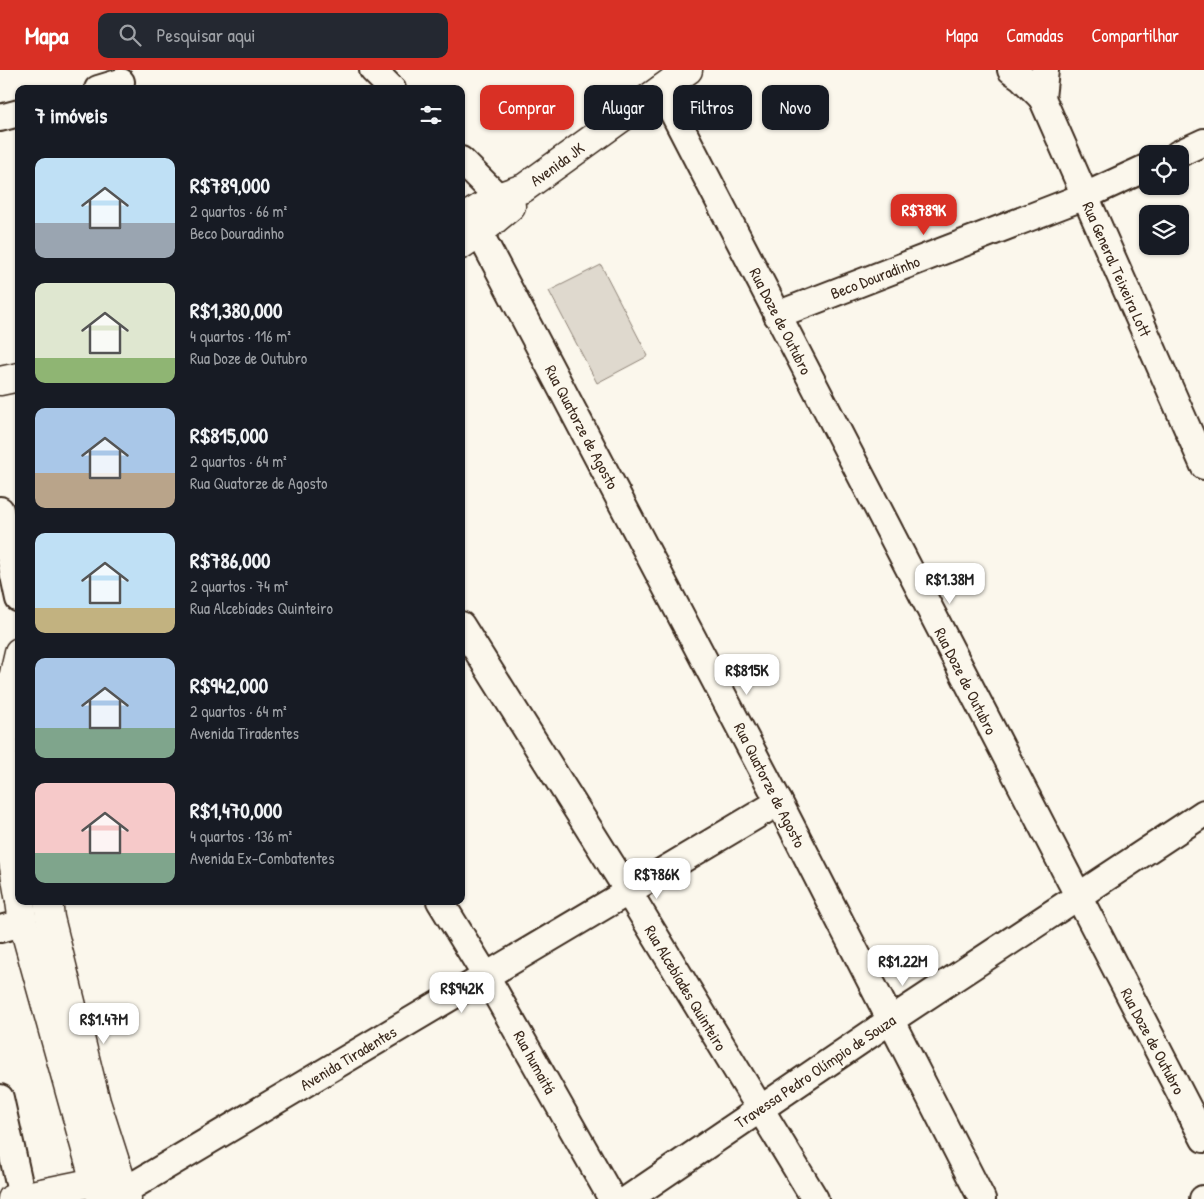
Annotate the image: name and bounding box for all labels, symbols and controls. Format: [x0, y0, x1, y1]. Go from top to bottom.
search box [98, 13, 448, 58]
text: Mapa [25, 19, 68, 51]
icon: search [116, 21, 144, 49]
text: Pesquisar aqui [156, 22, 256, 48]
text: Mapa [946, 23, 978, 48]
text: Camadas [1006, 23, 1063, 48]
text: Compartilhar [1091, 23, 1179, 48]
chip: Comprar [480, 85, 574, 130]
chip: Alugar [584, 85, 663, 130]
chip: Filtros [673, 85, 752, 130]
chip: Novo [762, 85, 829, 130]
text: 7 imóveis [35, 101, 107, 130]
icon: filters [417, 101, 445, 129]
street label: Avenida JK [526, 137, 589, 191]
map controls [1139, 145, 1189, 255]
button: locate [1139, 145, 1189, 195]
text: R$789,000 [190, 171, 270, 200]
icon: home [75, 178, 135, 238]
pin: R$789K [883, 194, 965, 236]
street label: Rua General Teixeira Lott [1077, 198, 1157, 340]
text: R$789K [902, 199, 946, 221]
text: 2 quartos · 66 m² [190, 200, 287, 222]
button: layers [1139, 205, 1189, 255]
text: Beco Douradinho [190, 222, 284, 244]
street label: Beco Douradinho [827, 250, 923, 304]
street label: Rua Doze de Outubro [745, 264, 818, 379]
text: R$1,380,000 [190, 296, 282, 325]
icon: home [75, 303, 135, 363]
text: 4 quartos · 116 m² [190, 325, 291, 347]
text: Rua Doze de Outubro [190, 347, 307, 369]
street label: Rua Quatorze de Agosto [540, 361, 624, 493]
text: R$815,000 [190, 421, 268, 450]
icon: home [75, 428, 135, 488]
text: 2 quartos · 64 m² [190, 450, 287, 472]
text: Rua Quatorze de Agosto [190, 472, 328, 494]
text: R$786,000 [190, 546, 271, 575]
icon: home [75, 553, 135, 613]
pin: R$1.38M [904, 562, 996, 605]
text: R$1.38M [926, 568, 974, 590]
text: 2 quartos · 74 m² [190, 575, 288, 597]
text: Rua Alcebíades Quinteiro [190, 597, 333, 619]
street label: Rua Doze de Outubro [930, 624, 1003, 739]
pin: R$815K [706, 654, 788, 696]
text: R$815K [725, 659, 769, 681]
text: R$942,000 [190, 671, 268, 700]
icon: home [75, 678, 135, 738]
text: 2 quartos · 64 m² [190, 700, 287, 722]
street label: Rua Quatorze de Agosto [729, 719, 811, 852]
text: Avenida Tiradentes [190, 722, 299, 744]
text: R$1,470,000 [190, 796, 282, 825]
icon: home [75, 803, 135, 863]
text: 4 quartos · 136 m² [190, 825, 292, 847]
text: Avenida Ex-Combatentes [190, 847, 334, 869]
pin: R$786K [616, 858, 698, 900]
text: R$786K [635, 863, 679, 885]
street label: Rua Alcebíades Quinteiro [640, 921, 733, 1055]
pin: R$1.22M [857, 944, 949, 987]
text: R$1.22M [878, 950, 928, 972]
pin: R$942K [421, 972, 503, 1014]
text: R$942K [440, 977, 484, 999]
street label: Rua Doze de Outubro [1116, 984, 1190, 1098]
pin: R$1.47M [58, 1002, 150, 1045]
text: R$1.47M [80, 1008, 128, 1030]
street label: Travessa Pedro Olímpio de Souza [730, 1009, 900, 1133]
street label: Avenida Tiradentes [296, 1021, 400, 1095]
street label: Rua humaitá [509, 1026, 561, 1098]

